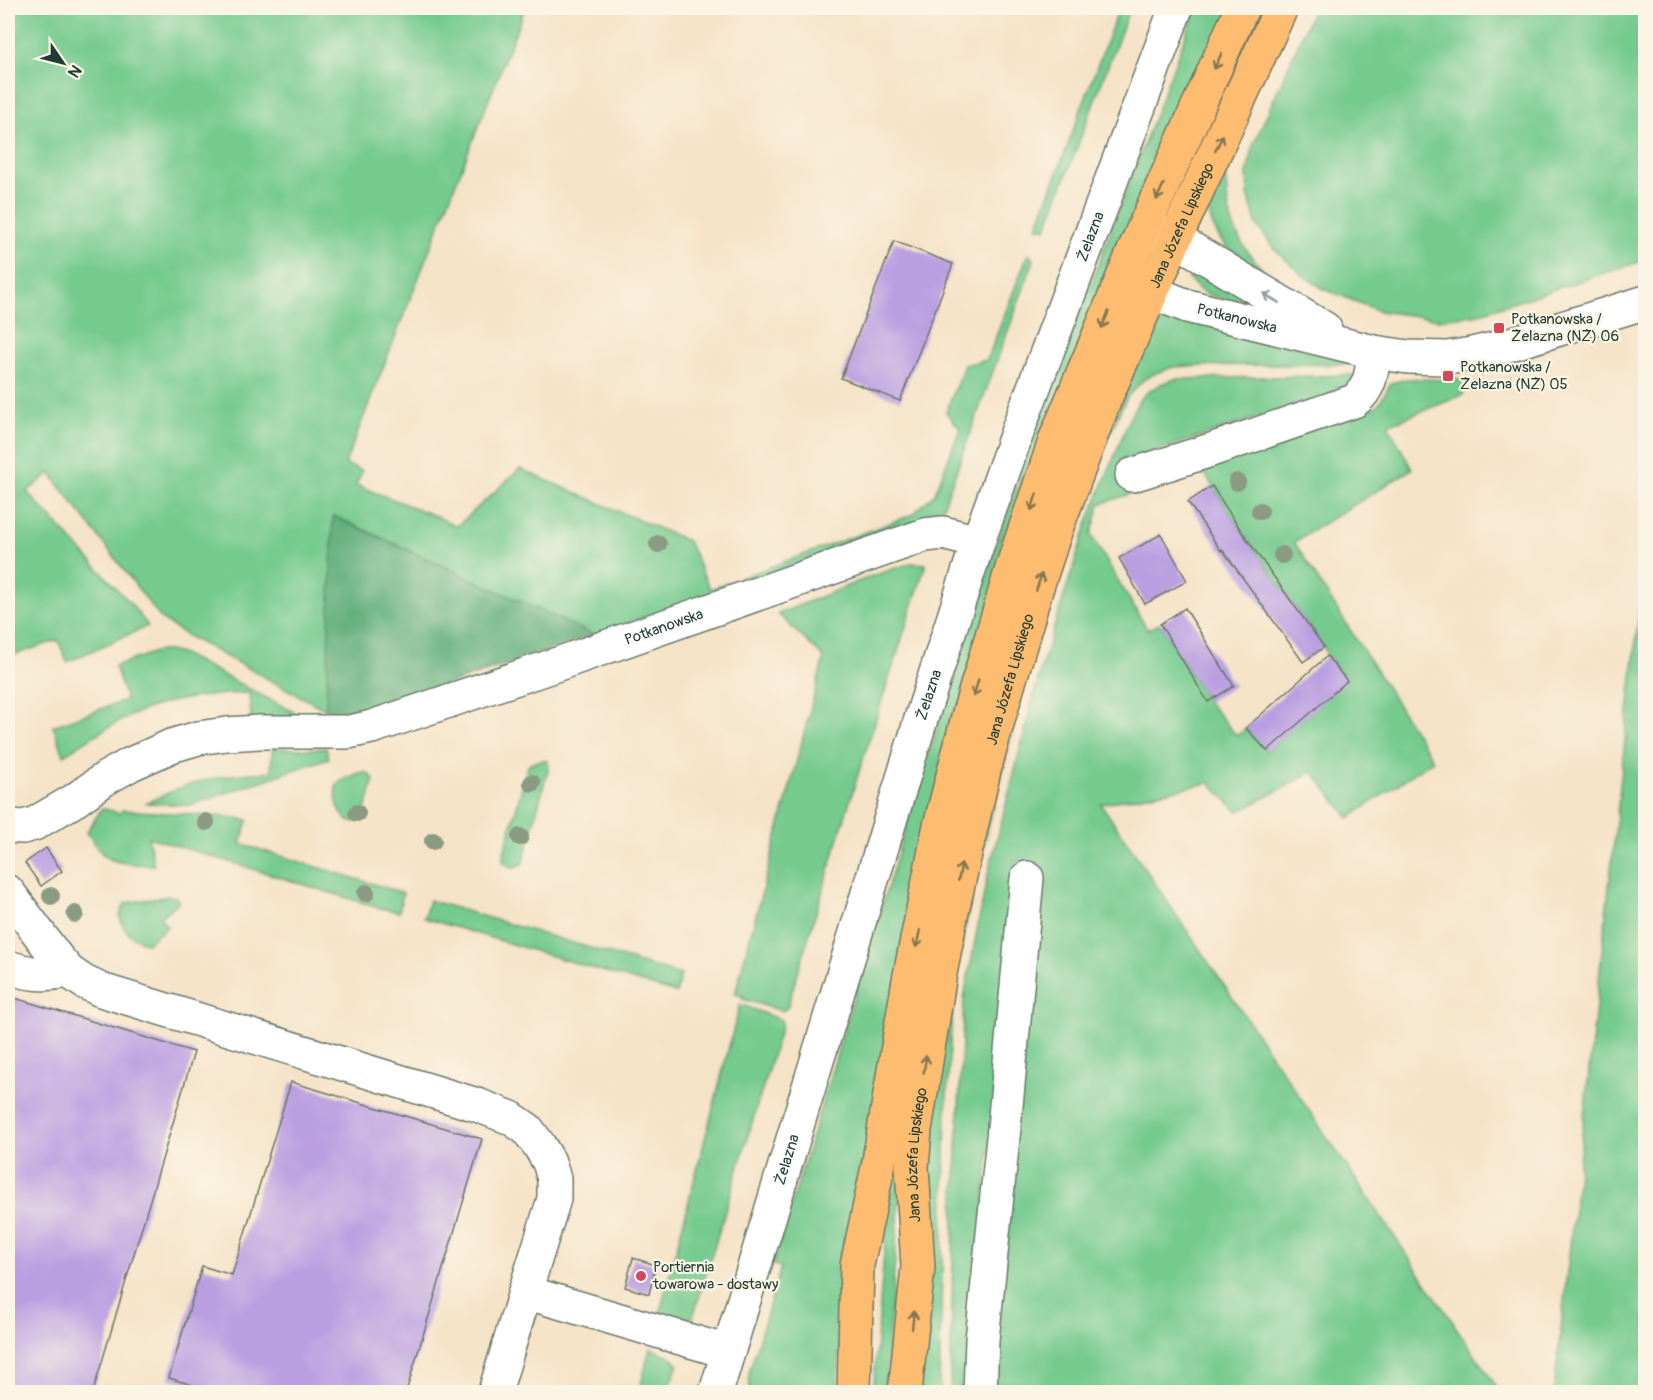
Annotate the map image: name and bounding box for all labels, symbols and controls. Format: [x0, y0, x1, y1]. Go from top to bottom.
north arrow [33, 33, 93, 93]
one-way arrow [1212, 51, 1224, 69]
text: N [63, 61, 86, 81]
one-way arrow [1213, 134, 1225, 152]
street label: Jana Józefa Lipskiego [1145, 160, 1218, 291]
one-way arrow [1154, 182, 1165, 200]
street label: Żelazna [1072, 209, 1108, 264]
one-way arrow [1263, 291, 1280, 303]
street label: Potkanowska [1195, 299, 1279, 337]
place label: Potkanowska / Żelazna (NŻ) 06 [1511, 310, 1619, 346]
one-way arrow [1099, 311, 1110, 329]
marker: Potkanowska / Żelazna (NŻ) 06 [1492, 321, 1506, 335]
place label: Potkanowska / Żelazna (NŻ) 05 [1460, 358, 1568, 394]
marker: Potkanowska / Żelazna (NŻ) 05 [1441, 369, 1455, 383]
one-way arrow [1028, 492, 1039, 511]
one-way arrow [1034, 574, 1045, 592]
street label: Potkanowska [622, 604, 706, 649]
street label: Jana Józefa Lipskiego [982, 611, 1038, 747]
street label: Żelazna [912, 667, 946, 722]
one-way arrow [970, 678, 981, 697]
one-way arrow [955, 863, 967, 882]
one-way arrow [912, 929, 923, 949]
one-way arrow [920, 1054, 931, 1074]
street label: Jana Józefa Lipskiego [903, 1086, 931, 1223]
street label: Żelazna [770, 1132, 803, 1187]
place label: Portiernia towarowa - dostawy [652, 1258, 779, 1294]
marker: Portiernia towarowa - dostawy [634, 1269, 648, 1283]
one-way arrow [908, 1311, 919, 1331]

